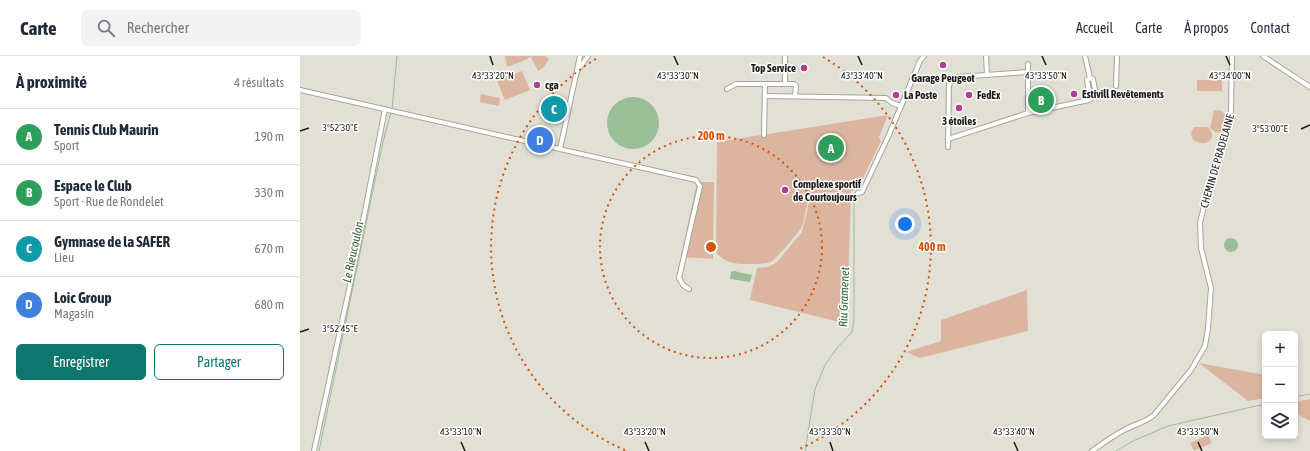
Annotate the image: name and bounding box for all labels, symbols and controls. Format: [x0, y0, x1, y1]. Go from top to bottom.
search box [81, 10, 361, 46]
text: Carte [20, 17, 57, 39]
icon: search [95, 17, 117, 39]
text: Rechercher [127, 19, 189, 36]
text: Accueil [1076, 20, 1113, 36]
text: Carte [1135, 20, 1162, 36]
text: À propos [1184, 20, 1229, 36]
text: Contact [1251, 20, 1290, 36]
marker: Garage Peugeot [938, 60, 948, 70]
place label: Top Service [751, 62, 796, 74]
marker: Top Service [799, 63, 809, 73]
text: 43°33'20"N [472, 70, 514, 81]
text: 43°33'30"N [657, 70, 699, 81]
text: 43°33'40"N [841, 70, 883, 81]
text: 43°33'50"N [1025, 70, 1067, 81]
text: 43°34'00"N [1209, 70, 1251, 81]
text: À proximité [16, 72, 87, 92]
place label: Garage Peugeot [911, 72, 976, 84]
text: 4 résultats [234, 75, 284, 90]
place label: cga [545, 79, 559, 91]
marker: cga [532, 80, 542, 90]
pin: B [1028, 85, 1054, 115]
place label: Estivill Revêtements [1082, 88, 1164, 100]
place label: La Poste [904, 89, 937, 101]
place label: FedEx [977, 89, 1001, 101]
marker: Estivill Revêtements [1069, 89, 1079, 99]
marker: La Poste [891, 90, 901, 100]
marker: FedEx [964, 90, 974, 100]
pin: C [541, 94, 567, 124]
marker: 3 étoiles [954, 103, 964, 113]
street label: CHEMIN DE PRADELAINE [1198, 112, 1236, 209]
place label: 3 étoiles [942, 115, 976, 127]
text: Tennis Club Maurin [54, 121, 158, 138]
text: 3°52'30"E [322, 122, 358, 133]
text: 3°53'00"E [1252, 123, 1288, 134]
pin: D [527, 125, 553, 155]
text: A [26, 129, 32, 144]
text: 190 m [255, 129, 284, 144]
text: 200 m [697, 129, 725, 143]
pin: A [818, 133, 844, 163]
text: Sport [54, 138, 79, 153]
text: Espace le Club [54, 177, 132, 194]
place label: Complexe sportif de Courtoujours [793, 178, 862, 203]
text: B [26, 185, 32, 200]
text: 330 m [255, 185, 284, 200]
marker: Complexe sportif de Courtoujours [780, 185, 790, 195]
text: Sport · Rue de Rondelet [54, 194, 164, 209]
your location [895, 214, 915, 234]
water label: Le Rieucoulon [340, 220, 366, 284]
text: Gymnase de la SAFER [54, 233, 170, 250]
centre of rings [704, 240, 718, 254]
text: 400 m [917, 240, 946, 254]
text: C [26, 241, 32, 256]
text: 670 m [255, 241, 284, 256]
text: Lieu [54, 250, 74, 265]
water label: Riu Gramenet [836, 266, 852, 327]
text: Loic Group [54, 289, 112, 306]
text: D [25, 297, 33, 312]
text: 680 m [255, 297, 284, 312]
text: Magasin [54, 306, 94, 321]
text: 3°52'45"E [322, 323, 358, 334]
map controls [1262, 331, 1298, 439]
button: + [1262, 331, 1298, 367]
button: Enregistrer [16, 344, 146, 380]
button: Partager [154, 344, 284, 380]
button: − [1262, 367, 1298, 403]
button: layers [1262, 403, 1298, 439]
text: 43°33'10"N [440, 426, 482, 437]
text: 43°33'20"N [624, 426, 666, 437]
text: 43°33'30"N [809, 426, 851, 437]
text: 43°33'40"N [993, 426, 1035, 437]
text: 43°33'50"N [1177, 426, 1219, 437]

